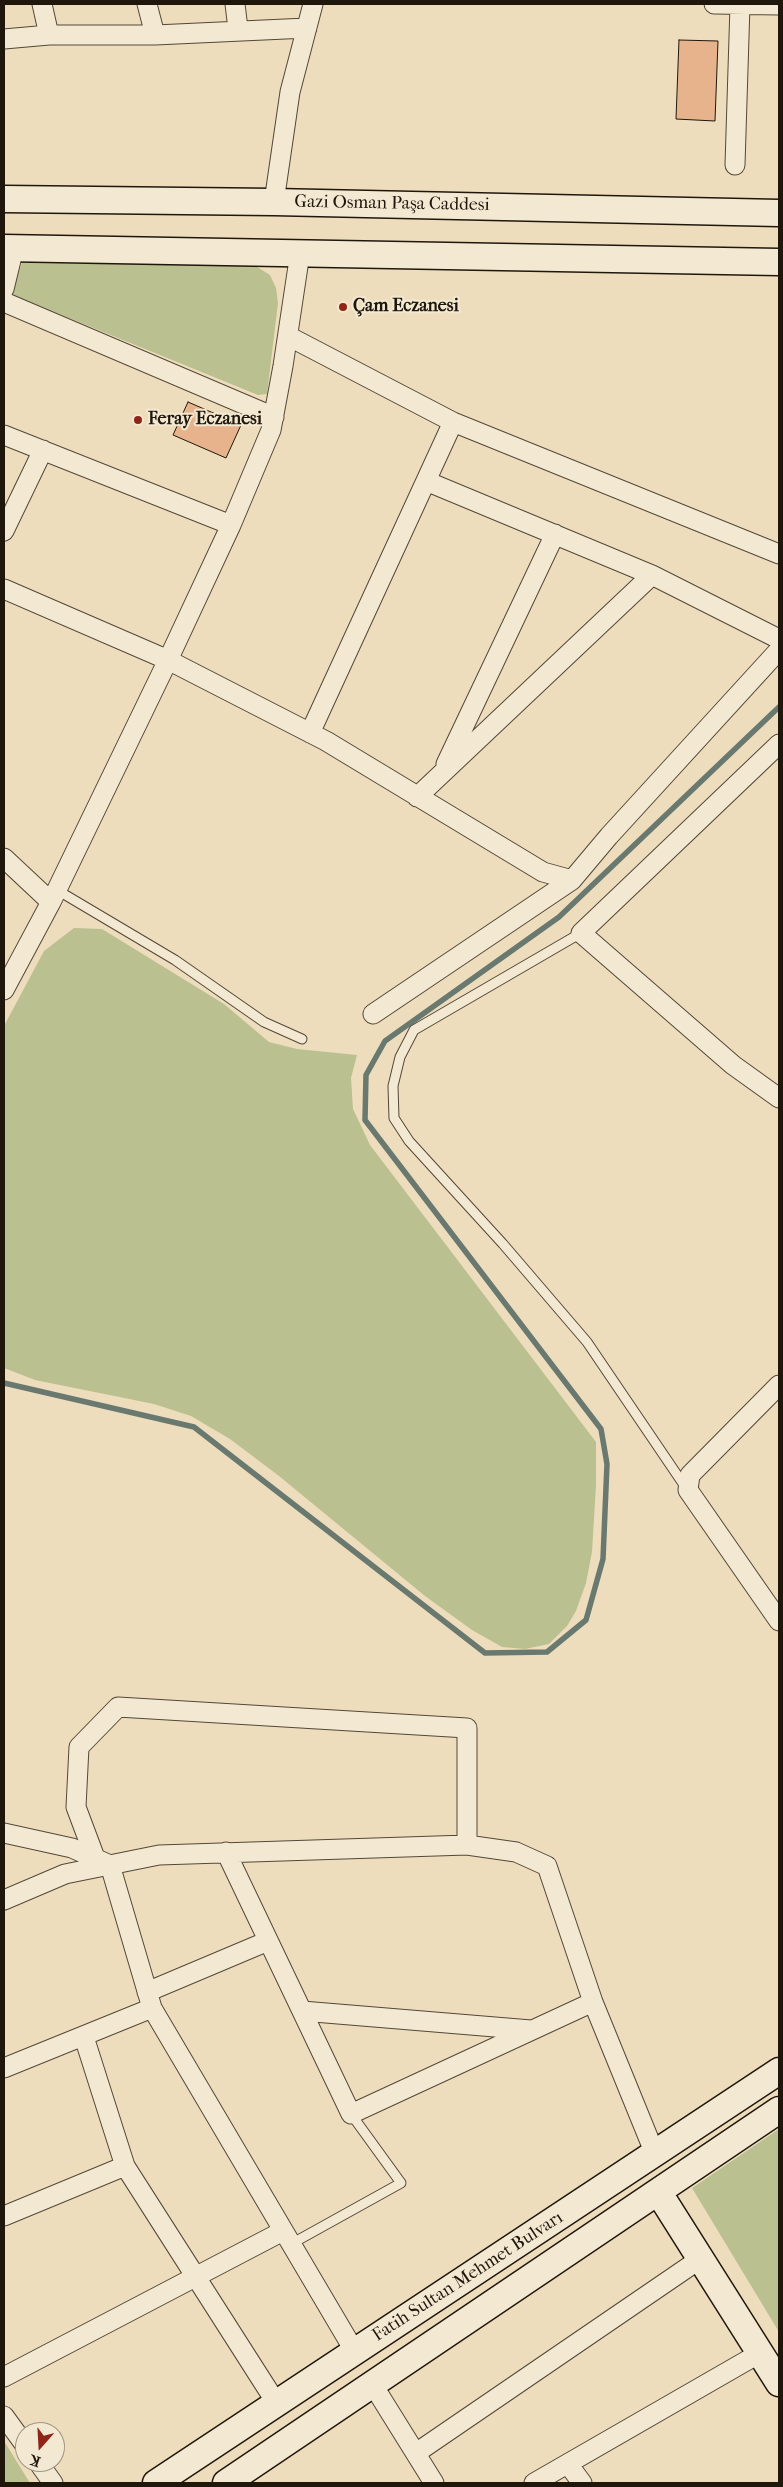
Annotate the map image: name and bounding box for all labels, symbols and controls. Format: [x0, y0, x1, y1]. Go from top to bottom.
street label: Gazi Osman Paşa Caddesi [294, 191, 490, 217]
place label: Çam Eczanesi [353, 296, 459, 318]
marker: Çam Eczanesi [337, 301, 349, 313]
place label: Feray Eczanesi [148, 409, 262, 431]
marker: Feray Eczanesi [132, 414, 144, 426]
street label: Fatih Sultan Mehmet Bulvarı [369, 2207, 567, 2347]
north arrow [15, 2422, 65, 2472]
text: K [28, 2451, 43, 2470]

